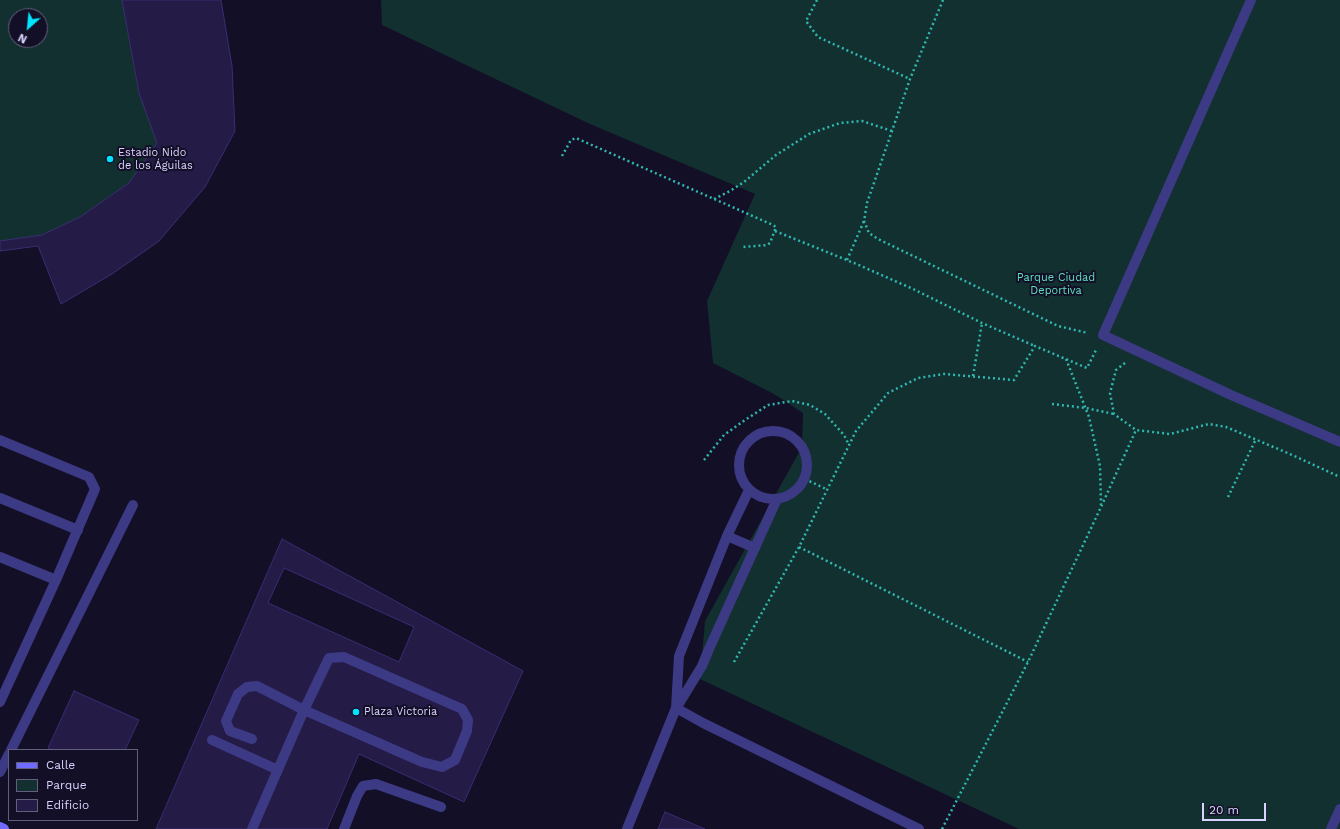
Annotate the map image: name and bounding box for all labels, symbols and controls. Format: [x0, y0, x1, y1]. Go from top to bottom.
north arrow [8, 8, 48, 48]
text: N [16, 31, 29, 46]
place label: Estadio Nido de los Águilas [118, 146, 193, 172]
marker: Estadio Nido de los Águilas [105, 154, 115, 164]
park label: Parque Ciudad Deportiva [1017, 271, 1095, 297]
place label: Plaza Victoria [364, 705, 437, 719]
marker: Plaza Victoria [351, 707, 361, 717]
legend [8, 749, 138, 821]
text: Calle [46, 758, 75, 772]
text: Parque [46, 778, 87, 792]
scale bar [1204, 795, 1268, 821]
text: Edificio [46, 798, 89, 812]
text: 20 m [1209, 803, 1239, 817]

